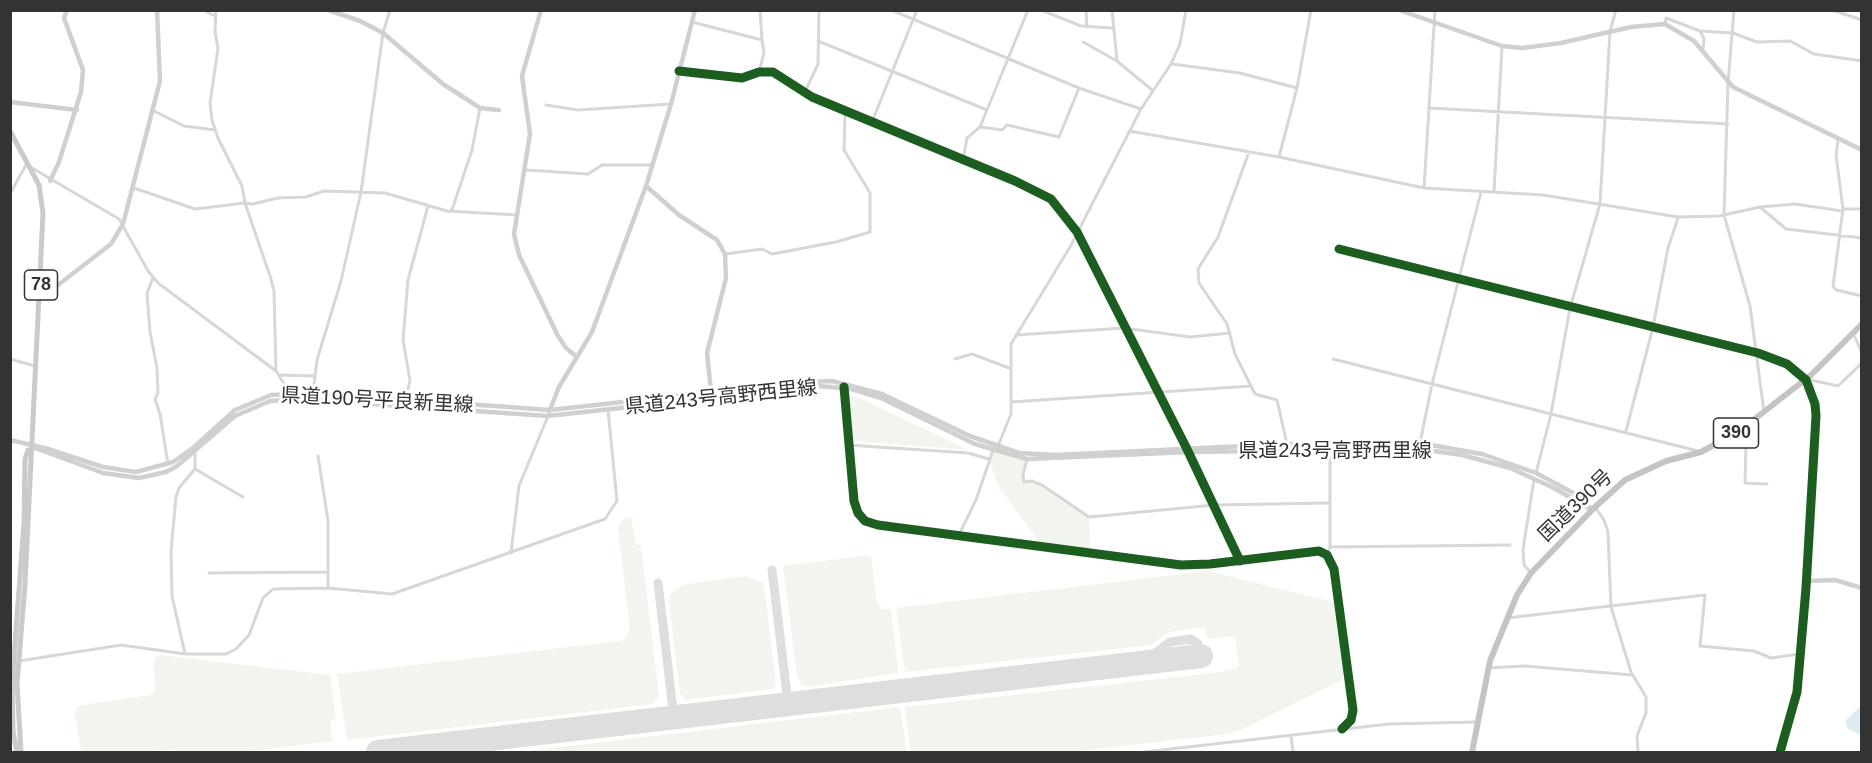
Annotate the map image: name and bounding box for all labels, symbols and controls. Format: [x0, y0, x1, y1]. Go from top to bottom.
road number: 78 [24, 270, 57, 300]
street label: 県道243号高野西里線 [624, 376, 818, 420]
street label: 県道190号平良新里線 [280, 384, 474, 418]
road number: 390 [1714, 418, 1758, 448]
street label: 県道243号高野西里線 [1238, 439, 1432, 463]
street label: 国道390号 [1534, 465, 1618, 547]

